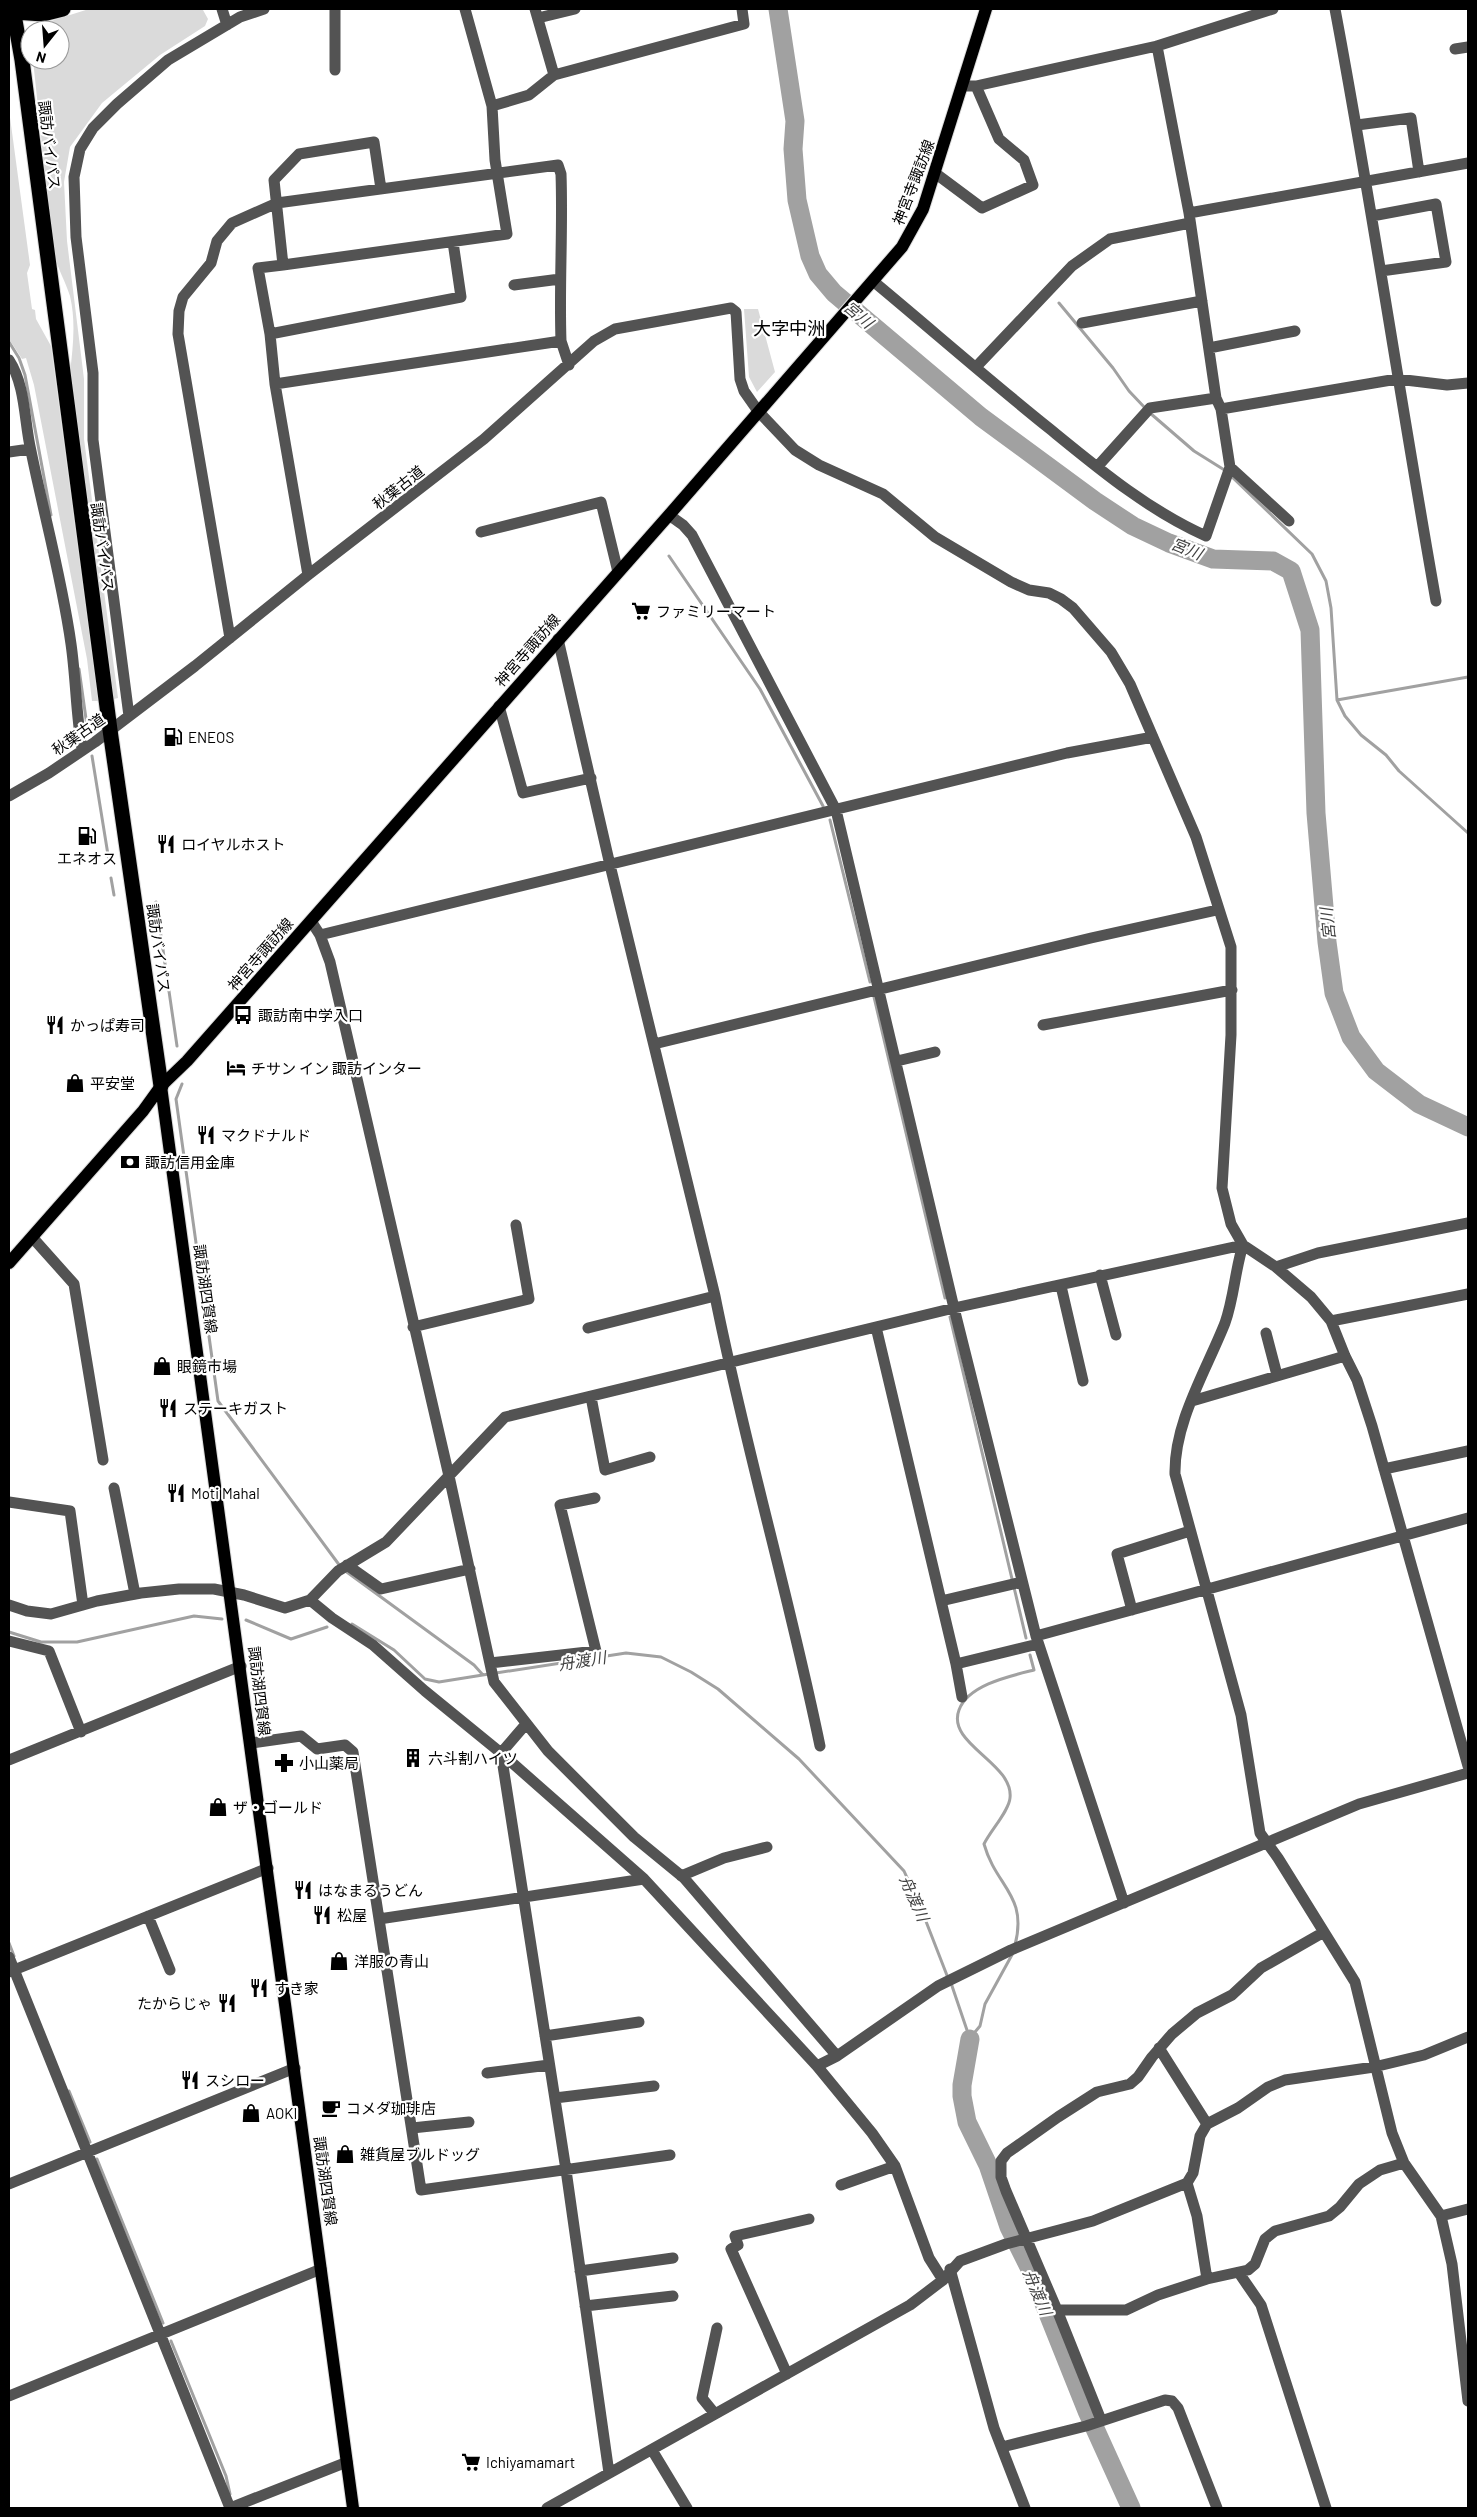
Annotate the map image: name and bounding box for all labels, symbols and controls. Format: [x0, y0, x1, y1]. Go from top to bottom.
north arrow [20, 20, 70, 70]
text: N [34, 48, 48, 67]
street label: 諏訪バイパス [36, 99, 64, 191]
street label: 神宮寺諏訪線 [888, 137, 938, 227]
water label: 宮川 [841, 296, 879, 333]
district label: 大字中洲 [753, 317, 825, 339]
street label: 秋葉古道 [369, 461, 427, 513]
street label: 諏訪バイパス [88, 501, 118, 593]
water label: 宮川 [1169, 533, 1207, 564]
supermarket icon: ファミリーマート [630, 600, 652, 622]
place label: ファミリーマート [656, 602, 776, 620]
street label: 神宮寺諏訪線 [491, 610, 563, 690]
street label: 秋葉古道 [48, 709, 108, 759]
fuel station icon: ENEOS [162, 726, 184, 748]
place label: ENEOS [188, 728, 234, 746]
fuel station icon: エネオス [76, 825, 98, 847]
restaurant icon: ロイヤルホスト [155, 833, 177, 855]
place label: ロイヤルホスト [181, 835, 286, 853]
place label: エネオス [57, 849, 117, 867]
street label: 諏訪バイパス [144, 902, 174, 994]
water label: 宮川 [1316, 905, 1338, 941]
street label: 神宮寺諏訪線 [224, 914, 296, 994]
bus stop icon: 諏訪南中学入口 [232, 1004, 254, 1026]
place label: 諏訪南中学入口 [258, 1006, 363, 1024]
restaurant icon: かっぱ寿司 [44, 1014, 66, 1036]
place label: かっぱ寿司 [70, 1016, 145, 1034]
hotel icon: チサン イン 諏訪インター [225, 1057, 247, 1079]
place label: チサン イン 諏訪インター [251, 1059, 422, 1077]
shop icon: 平安堂 [64, 1072, 86, 1094]
place label: 平安堂 [90, 1074, 135, 1092]
restaurant icon: マクドナルド [195, 1124, 217, 1146]
place label: マクドナルド [221, 1126, 311, 1144]
bank icon: 諏訪信用金庫 [119, 1151, 141, 1173]
place label: 諏訪信用金庫 [145, 1153, 235, 1171]
street label: 諏訪湖四賀線 [191, 1243, 221, 1335]
shop icon: 眼鏡市場 [151, 1355, 173, 1377]
place label: 眼鏡市場 [177, 1357, 237, 1375]
restaurant icon: ステーキガスト [157, 1397, 179, 1419]
place label: ステーキガスト [183, 1399, 288, 1417]
restaurant icon: Moti Mahal [165, 1482, 187, 1504]
place label: Moti Mahal [191, 1484, 260, 1502]
street label: 諏訪湖四賀線 [246, 1645, 274, 1737]
water label: 舟渡川 [557, 1647, 609, 1673]
building icon: 六斗割ハイツ [402, 1747, 424, 1769]
place label: 六斗割ハイツ [428, 1749, 518, 1767]
pharmacy icon: 小山薬局 [273, 1752, 295, 1774]
place label: 小山薬局 [299, 1754, 359, 1772]
shop icon: ザ・ゴールド [207, 1796, 229, 1818]
place label: ザ・ゴールド [233, 1798, 323, 1816]
water label: 舟渡川 [897, 1872, 934, 1926]
restaurant icon: はなまるうどん [292, 1879, 314, 1901]
place label: はなまるうどん [318, 1881, 423, 1899]
restaurant icon: 松屋 [311, 1904, 333, 1926]
place label: 松屋 [337, 1906, 367, 1924]
shop icon: 洋服の青山 [328, 1950, 350, 1972]
place label: 洋服の青山 [354, 1952, 429, 1970]
restaurant icon: すき家 [248, 1977, 270, 1999]
place label: すき家 [274, 1979, 319, 1997]
restaurant icon: たからじゃ [216, 1992, 238, 2014]
place label: たからじゃ [137, 1994, 212, 2012]
restaurant icon: スシロー [179, 2069, 201, 2091]
place label: スシロー [205, 2071, 265, 2089]
cafe icon: コメダ珈琲店 [320, 2097, 342, 2119]
place label: コメダ珈琲店 [346, 2099, 436, 2117]
shop icon: AOKI [240, 2102, 262, 2124]
place label: AOKI [266, 2104, 297, 2122]
street label: 諏訪湖四賀線 [311, 2135, 341, 2227]
shop icon: 雑貨屋ブルドッグ [334, 2143, 356, 2165]
place label: 雑貨屋ブルドッグ [360, 2145, 480, 2163]
water label: 舟渡川 [1020, 2266, 1057, 2320]
supermarket icon: Ichiyamamart [460, 2451, 482, 2473]
place label: Ichiyamamart [486, 2453, 575, 2471]

